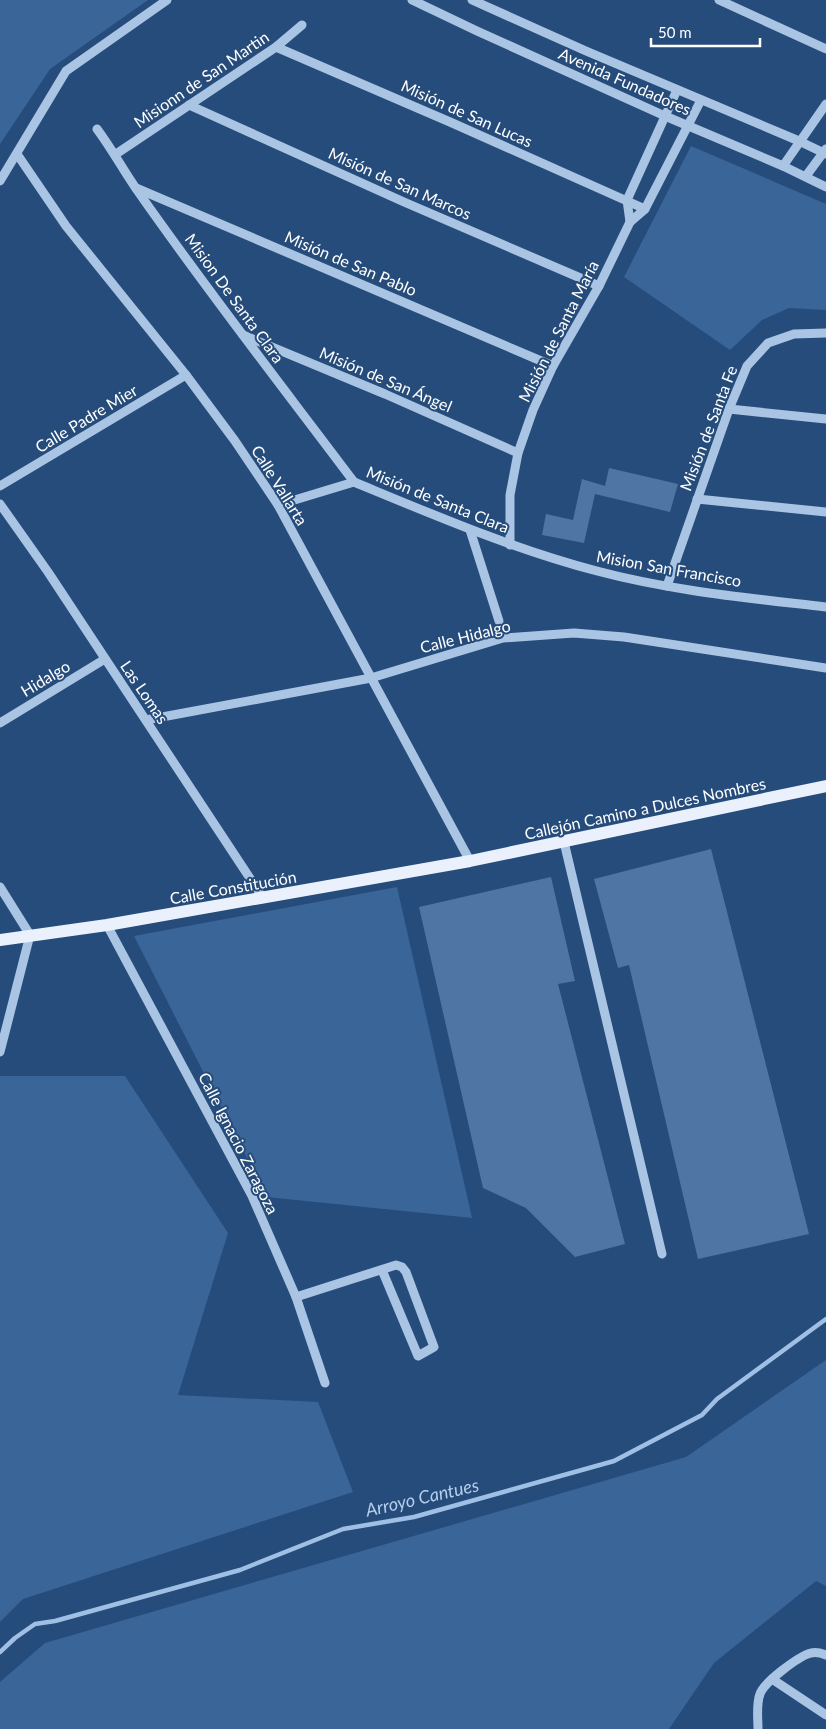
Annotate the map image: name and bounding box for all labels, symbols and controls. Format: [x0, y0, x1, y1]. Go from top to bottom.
scale bar [651, 15, 760, 47]
text: 50 m [658, 23, 692, 41]
street label: Misionn de San Martin [130, 27, 272, 131]
street label: Avenida Fundadores [556, 43, 694, 119]
street label: Misión de San Lucas [398, 76, 536, 151]
street label: Misión de San Marcos [326, 143, 474, 223]
street label: Misión de San Pablo [282, 227, 420, 299]
street label: Mision De Santa Clara [182, 230, 288, 366]
street label: Misión de Santa María [514, 257, 602, 405]
street label: Misión de San Ángel [317, 342, 455, 416]
street label: Misión de Santa Fe [675, 363, 741, 493]
street label: Calle Padre Mier [31, 380, 141, 456]
street label: Calle Vallarta [248, 441, 312, 529]
street label: Misión de Santa Clara [364, 462, 512, 536]
street label: Mision San Francisco [595, 546, 743, 590]
street label: Calle Hidalgo [418, 616, 512, 656]
street label: Hidalgo [17, 656, 73, 700]
street label: Las Lomas [117, 657, 173, 727]
street label: Callejón Camino a Dulces Nombres [523, 773, 767, 843]
street label: Calle Constitución [168, 867, 298, 907]
street label: Calle Ignacio Zaragoza [195, 1069, 283, 1217]
water label: Arroyo Cantues [362, 1473, 481, 1521]

